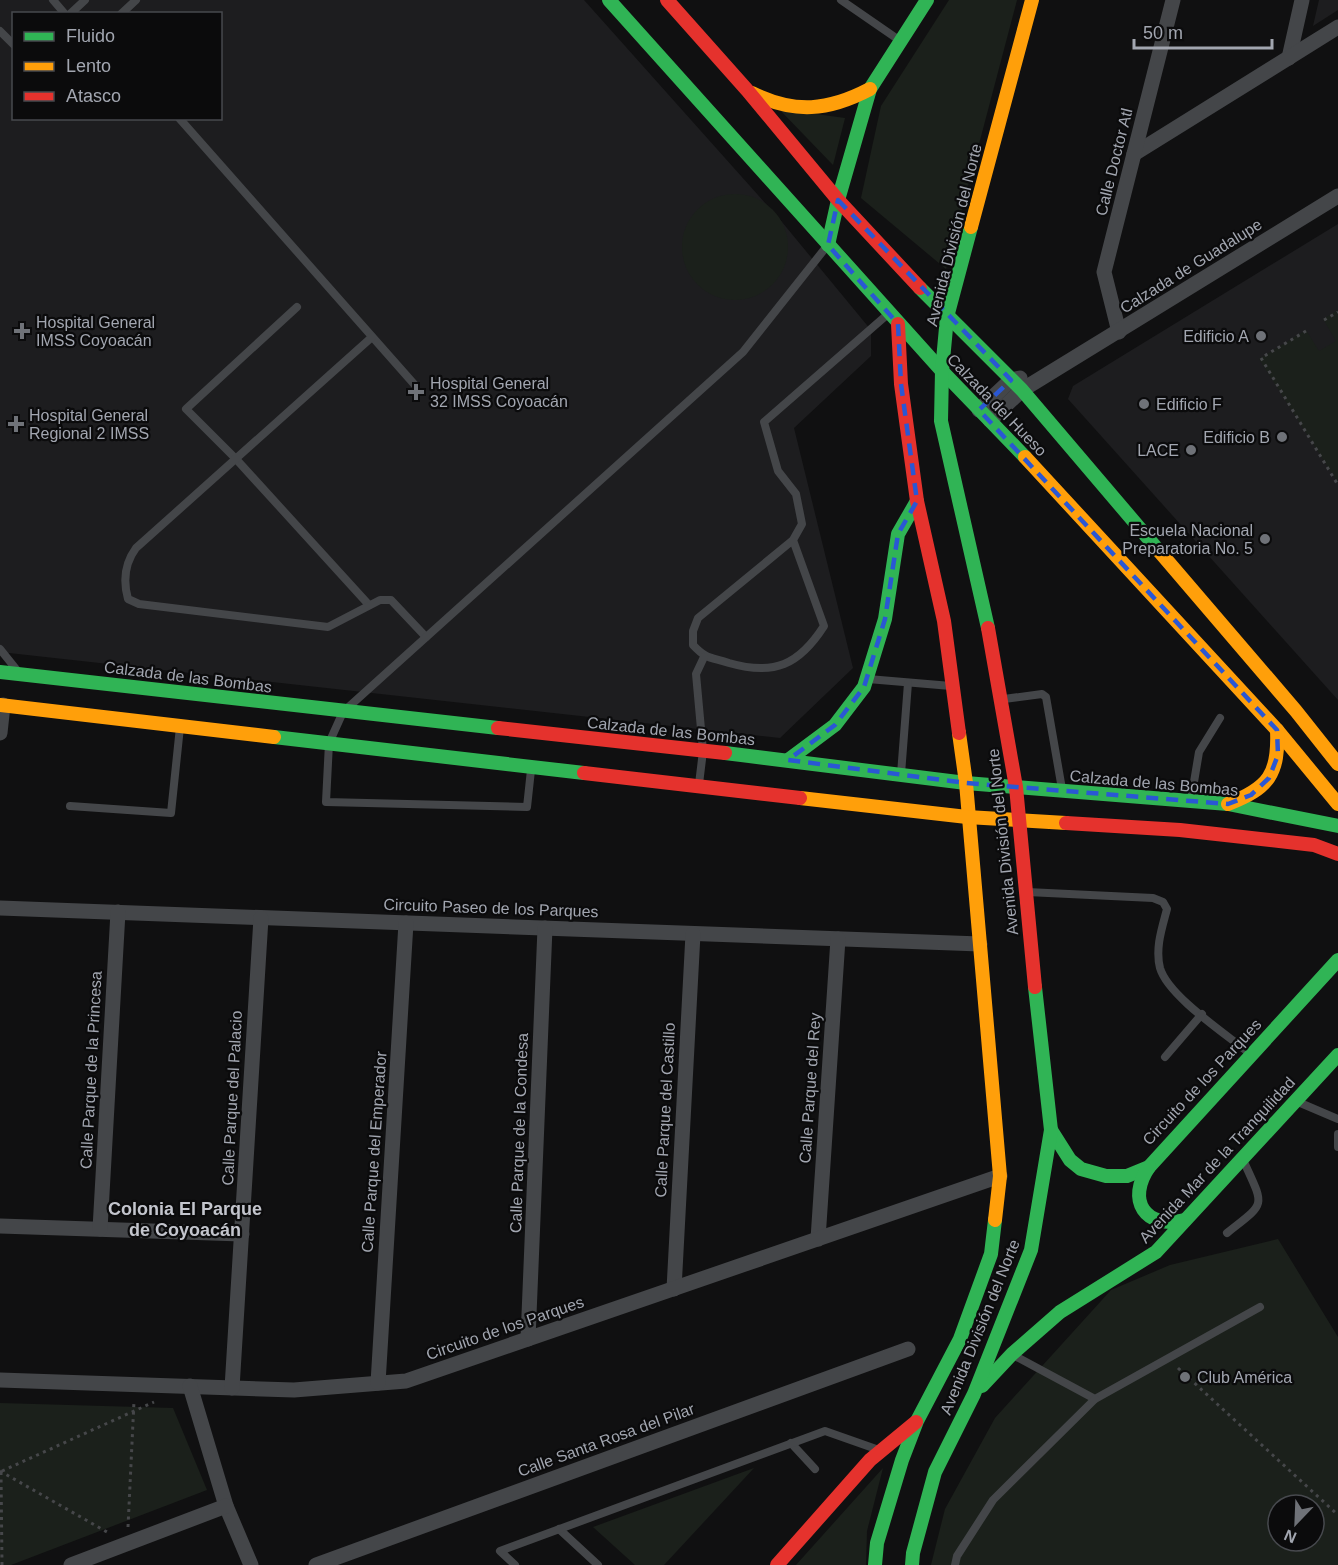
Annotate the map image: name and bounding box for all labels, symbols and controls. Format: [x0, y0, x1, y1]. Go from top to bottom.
legend [12, 12, 222, 120]
scale bar [1134, 12, 1272, 50]
text: 50 m [1143, 23, 1183, 43]
text: Fluido [66, 26, 115, 46]
text: Lento [66, 56, 111, 76]
text: Atasco [66, 86, 121, 106]
street label: Calle Doctor Atl [1092, 106, 1136, 218]
street label: Avenida División del Norte [923, 142, 985, 328]
street label: Calzada de Guadalupe [1117, 215, 1265, 317]
place label: Hospital General IMSS Coyoacán [36, 314, 155, 349]
marker: Hospital General IMSS Coyoacán [13, 322, 31, 340]
place label: Edificio A [1183, 328, 1249, 345]
marker: Edificio A [1254, 329, 1268, 343]
street label: Calzada del Hueso [944, 350, 1050, 460]
place label: Hospital General 32 IMSS Coyoacán [430, 375, 568, 410]
marker: Hospital General 32 IMSS Coyoacán [407, 383, 425, 401]
place label: Edificio F [1156, 396, 1222, 413]
marker: Edificio F [1137, 397, 1151, 411]
place label: Hospital General Regional 2 IMSS [29, 407, 149, 442]
marker: Hospital General Regional 2 IMSS [7, 415, 25, 433]
place label: Edificio B [1203, 429, 1270, 446]
marker: Edificio B [1275, 430, 1289, 444]
place label: LACE [1137, 442, 1179, 459]
marker: LACE [1184, 443, 1198, 457]
place label: Escuela Nacional Preparatoria No. 5 [1122, 522, 1253, 557]
marker: Escuela Nacional Preparatoria No. 5 [1258, 532, 1272, 546]
street label: Calzada de las Bombas [103, 658, 273, 696]
street label: Calzada de las Bombas [586, 714, 756, 748]
street label: Avenida División del Norte [985, 748, 1021, 936]
street label: Calzada de las Bombas [1069, 767, 1239, 799]
street label: Circuito Paseo de los Parques [383, 896, 599, 920]
street label: Calle Parque de la Princesa [77, 970, 105, 1169]
street label: Calle Parque del Palacio [219, 1010, 245, 1186]
street label: Calle Parque del Rey [796, 1012, 824, 1164]
street label: Circuito de los Parques [1139, 1016, 1265, 1148]
street label: Calle Parque del Castillo [652, 1022, 678, 1198]
street label: Calle Parque de la Condesa [507, 1033, 531, 1233]
street label: Calle Parque del Emperador [358, 1050, 390, 1253]
street label: Avenida Mar de la Tranquilidad [1136, 1074, 1298, 1246]
district label: Colonia El Parque de Coyoacán [108, 1199, 262, 1240]
street label: Avenida División del Norte [937, 1237, 1023, 1417]
street label: Circuito de los Parques [424, 1293, 586, 1363]
place label: Club América [1197, 1369, 1292, 1386]
marker: Club América [1178, 1370, 1192, 1384]
street label: Calle Santa Rosa del Pilar [515, 1400, 697, 1480]
north arrow [1266, 1493, 1326, 1553]
text: N [1282, 1526, 1299, 1546]

